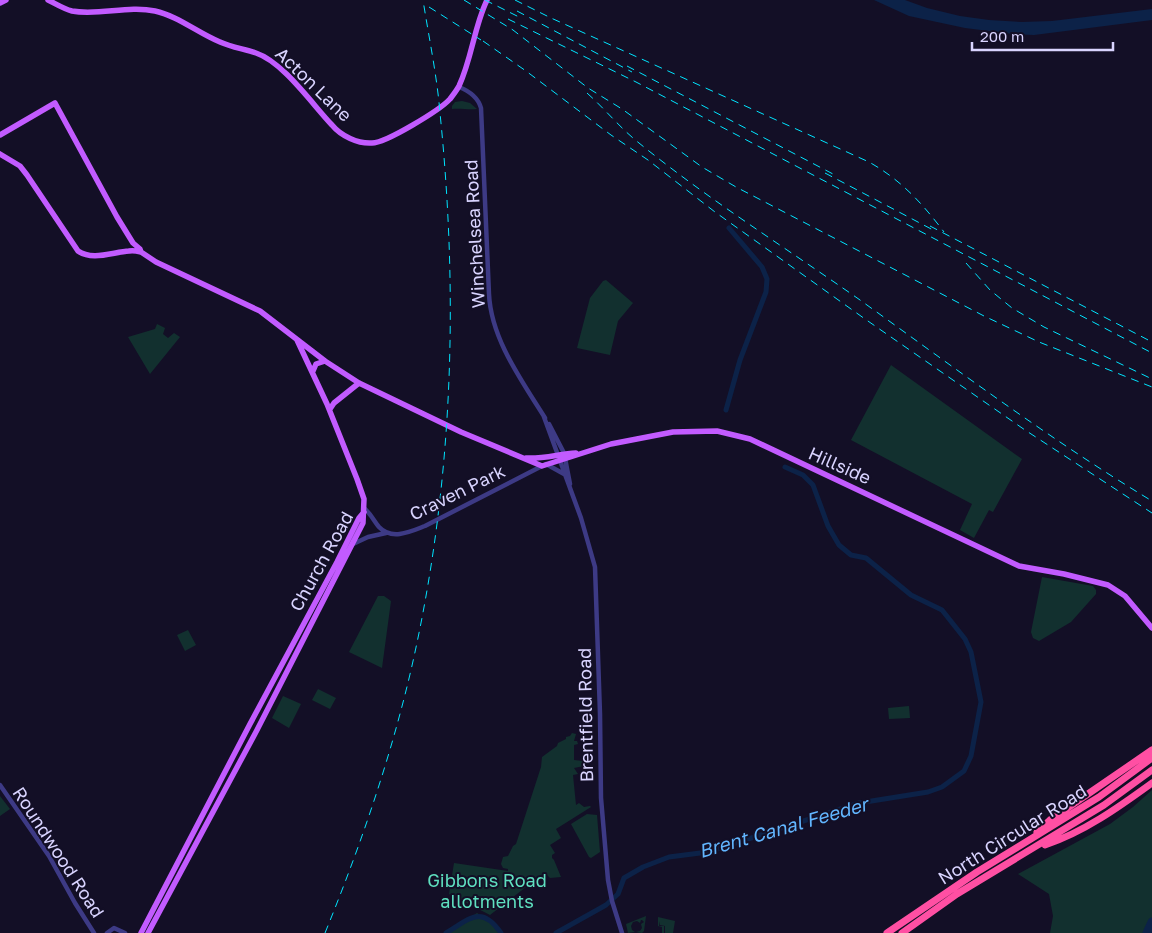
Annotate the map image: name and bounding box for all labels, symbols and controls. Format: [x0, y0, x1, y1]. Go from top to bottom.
scale bar [972, 20, 1113, 52]
text: 200 m [980, 27, 1024, 45]
street label: Acton Lane [271, 42, 357, 126]
street label: Winchelsea Road [459, 159, 489, 309]
street label: Hillside [805, 442, 875, 488]
street label: Craven Park [406, 459, 508, 525]
street label: Church Road [285, 507, 357, 615]
street label: Brentfield Road [573, 648, 597, 782]
street label: North Circular Road [934, 779, 1090, 889]
street label: Roundwood Road [9, 782, 109, 922]
water label: Brent Canal Feeder [696, 791, 873, 862]
park label: Gibbons Road allotments [427, 869, 547, 912]

